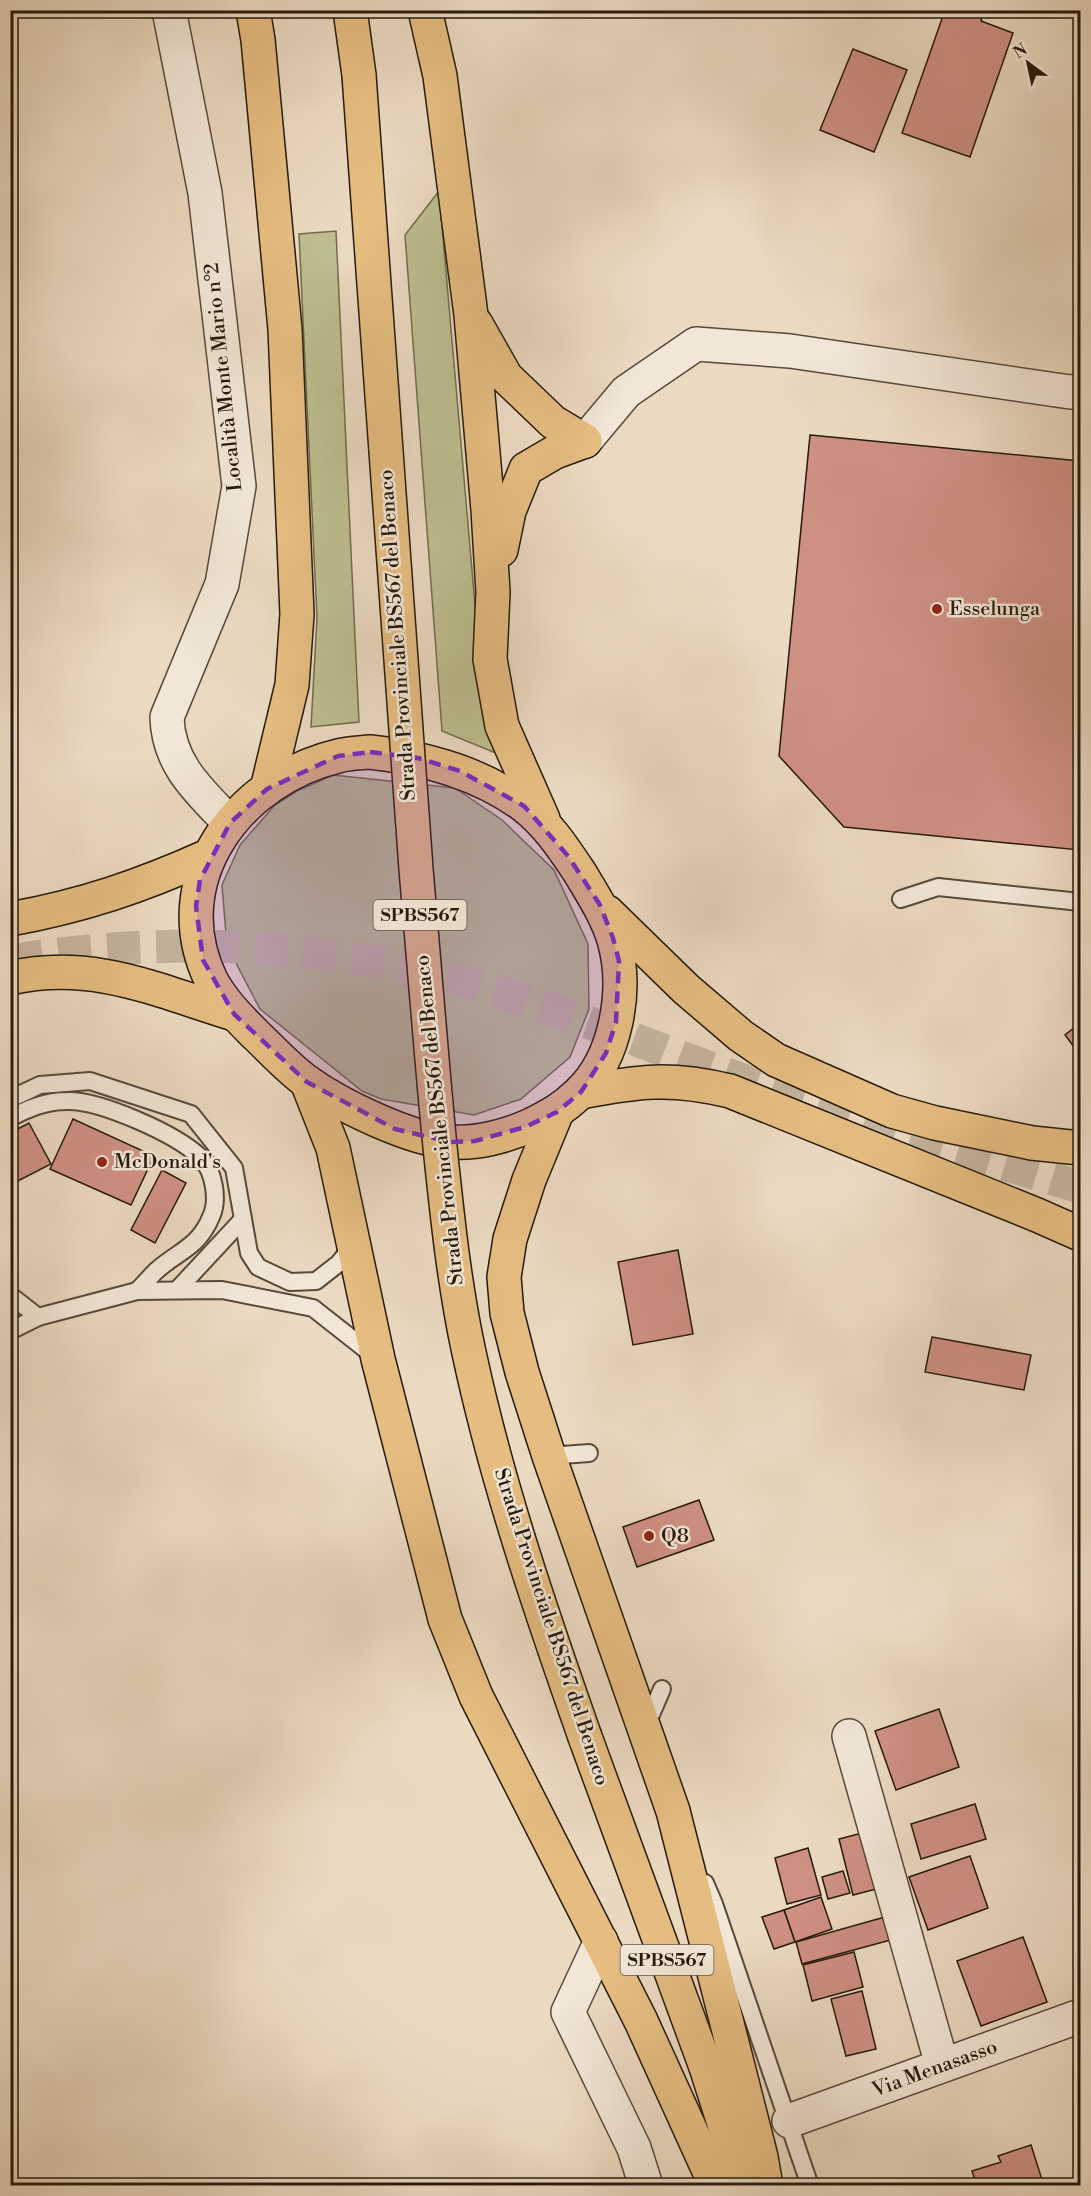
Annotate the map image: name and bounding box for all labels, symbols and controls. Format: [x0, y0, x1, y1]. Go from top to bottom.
north arrow [998, 33, 1058, 93]
text: N [1010, 39, 1031, 63]
street label: Località Monte Mario n°2 [200, 261, 248, 493]
street label: Strada Provinciale BS567 del Benaco [374, 468, 422, 802]
place label: Esselunga [949, 597, 1041, 622]
marker: Esselunga [930, 602, 944, 616]
road number: SPBS567 [374, 900, 466, 930]
street label: Strada Provinciale BS567 del Benaco [410, 954, 470, 1286]
place label: McDonald's [114, 1150, 221, 1175]
marker: McDonald's [95, 1155, 109, 1169]
street label: Strada Provinciale BS567 del Benaco [488, 1465, 614, 1789]
place label: Q8 [661, 1524, 689, 1549]
marker: Q8 [642, 1529, 656, 1543]
road number: SPBS567 [620, 1945, 714, 1975]
street label: Via Menasasso [868, 2035, 1001, 2104]

